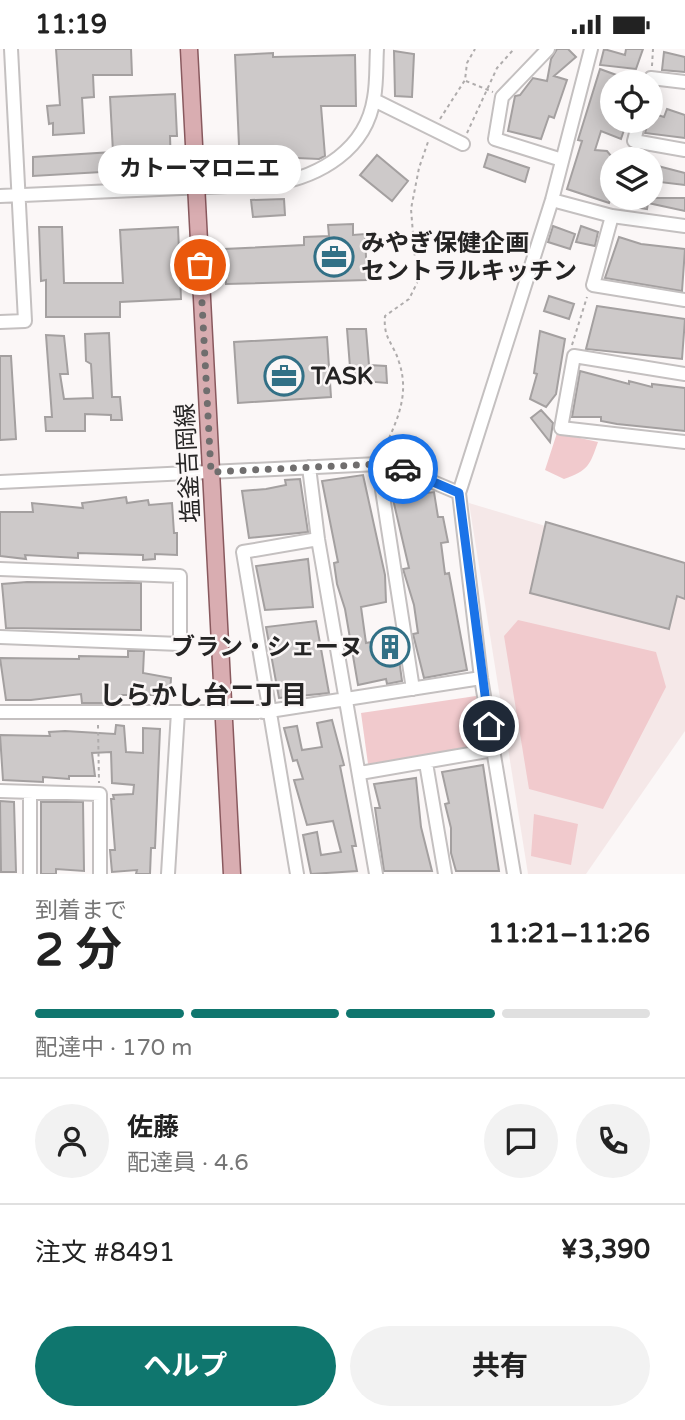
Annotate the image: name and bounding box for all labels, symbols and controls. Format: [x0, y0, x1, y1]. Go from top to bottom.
text: 11:19 [35, 9, 107, 40]
map controls [600, 70, 663, 210]
button: locate [600, 70, 663, 133]
callout: カトーマロニエ [99, 146, 302, 195]
button: layers [600, 147, 663, 210]
text: カトーマロニエ [119, 155, 280, 183]
place label: みやぎ保健企画 セントラルキッチン [361, 229, 577, 286]
pin [170, 235, 230, 295]
office icon: みやぎ保健企画 セントラルキッチン [313, 236, 355, 278]
icon: bag [181, 246, 219, 284]
office icon: TASK [263, 355, 305, 397]
place label: TASK [310, 362, 373, 391]
street label: 塩釜吉岡線 [171, 402, 206, 524]
courier [368, 434, 438, 504]
icon: car [384, 450, 422, 488]
building icon: ブラン・シェーヌ [369, 626, 411, 668]
place label: ブラン・シェーヌ [171, 633, 363, 662]
district label: しらかし台二丁目 [99, 680, 307, 711]
pin [459, 696, 519, 756]
icon: home [470, 707, 508, 745]
text: 到着まで [35, 897, 127, 925]
text: 11:21–11:26 [488, 918, 650, 949]
text: 2 分 [35, 923, 122, 978]
text: 配達中 · 170 m [35, 1034, 192, 1062]
button: person [35, 1104, 109, 1178]
button: chat [484, 1104, 558, 1178]
button: phone [576, 1104, 650, 1178]
text: 佐藤 [127, 1112, 179, 1143]
text: 配達員 · 4.6 [127, 1149, 249, 1177]
text: ¥3,390 [561, 1234, 650, 1265]
text: 注文 #8491 [35, 1237, 175, 1268]
button: ヘルプ [35, 1326, 336, 1406]
button: 共有 [350, 1326, 650, 1406]

